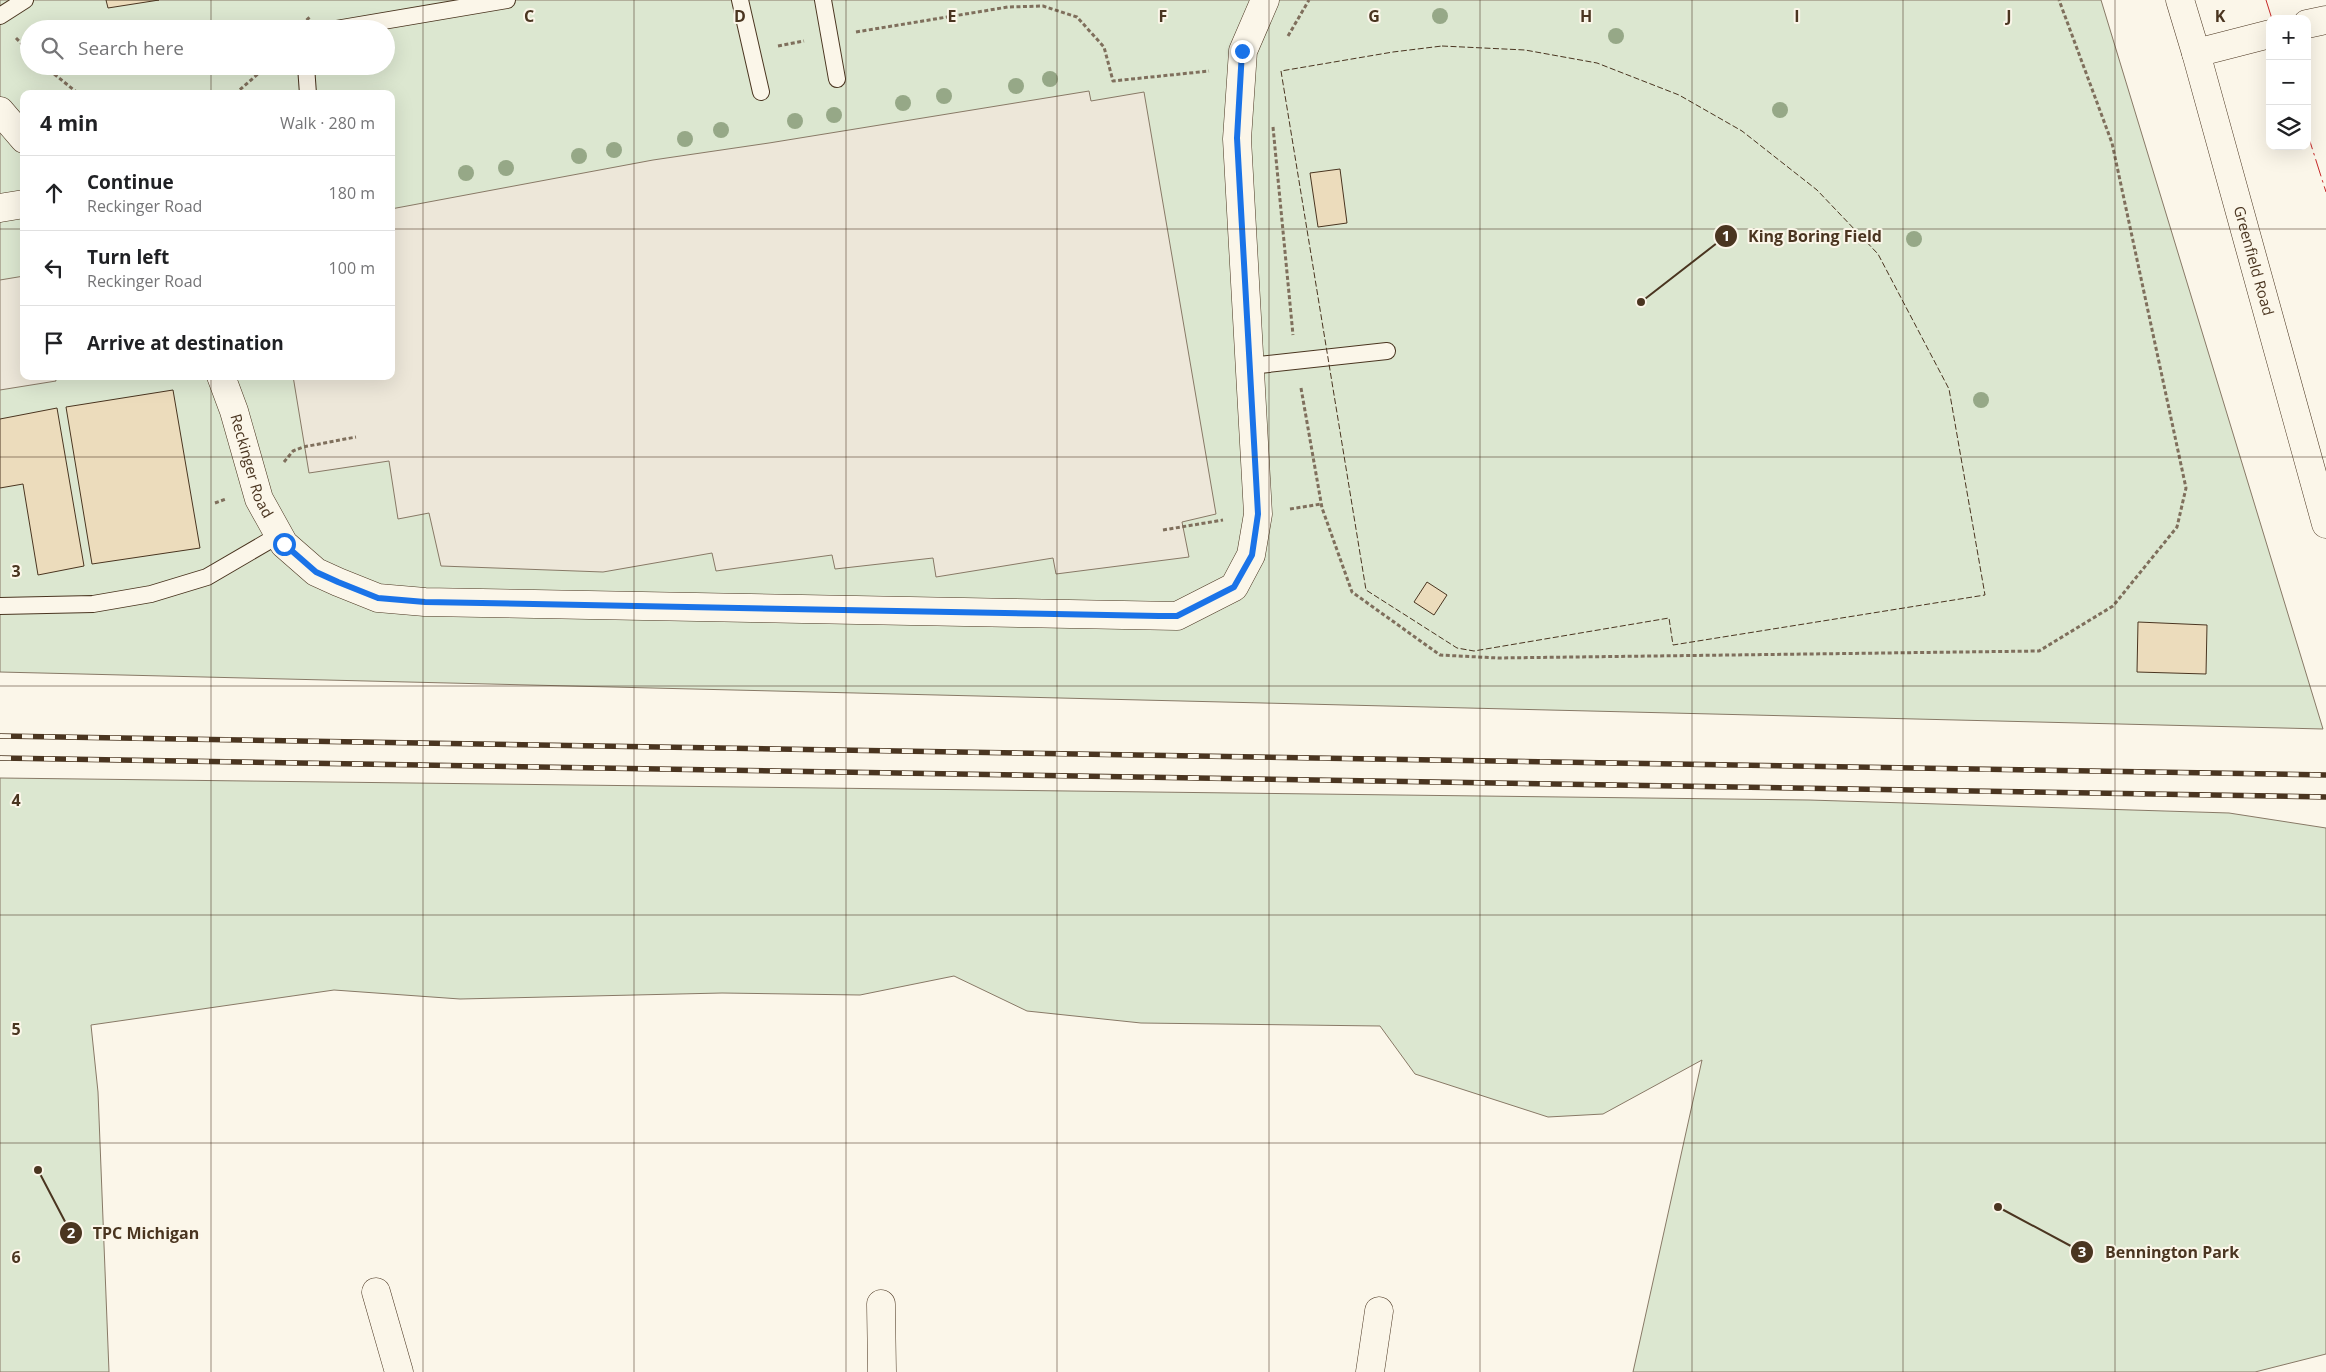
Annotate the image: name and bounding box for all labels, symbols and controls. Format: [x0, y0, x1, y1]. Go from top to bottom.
text: C [524, 5, 534, 27]
text: D [734, 5, 746, 27]
text: E [948, 5, 957, 27]
text: F [1159, 5, 1167, 27]
text: G [1368, 5, 1380, 27]
text: H [1580, 5, 1592, 27]
text: I [1794, 5, 1800, 27]
text: J [2004, 5, 2012, 27]
text: K [2215, 5, 2226, 27]
map controls [2266, 15, 2311, 150]
button: + [2266, 15, 2311, 60]
search box [20, 20, 395, 75]
icon: search [38, 34, 66, 62]
text: Search here [78, 35, 184, 61]
route end [1231, 40, 1254, 63]
button: − [2266, 60, 2311, 105]
button: layers [2266, 105, 2311, 150]
text: 4 min [40, 109, 98, 137]
text: Walk · 280 m [280, 112, 375, 134]
text: Continue [87, 169, 174, 195]
icon: ahead [40, 179, 68, 207]
text: 180 m [329, 182, 375, 204]
text: Reckinger Road [87, 195, 202, 217]
street label: Greenfield Road [2230, 203, 2279, 318]
callout: King Boring Field [1714, 221, 1892, 252]
text: 1 [1722, 225, 1730, 245]
text: King Boring Field [1748, 225, 1882, 247]
text: Turn left [87, 244, 169, 270]
icon: left [40, 254, 68, 282]
text: 100 m [329, 257, 375, 279]
text: Reckinger Road [87, 270, 202, 292]
icon: arrive [40, 329, 68, 357]
text: Arrive at destination [87, 330, 284, 356]
street label: Reckinger Road [226, 411, 278, 521]
route start [273, 533, 296, 556]
text: 3 [11, 560, 21, 582]
text: 4 [11, 789, 21, 811]
text: 5 [11, 1018, 21, 1040]
callout: TPC Michigan [58, 1218, 210, 1249]
text: 2 [67, 1222, 76, 1242]
text: TPC Michigan [93, 1222, 199, 1244]
callout: Bennington Park [2070, 1237, 2249, 1268]
text: 3 [2078, 1241, 2086, 1261]
text: Bennington Park [2105, 1241, 2239, 1263]
text: 6 [11, 1246, 21, 1268]

